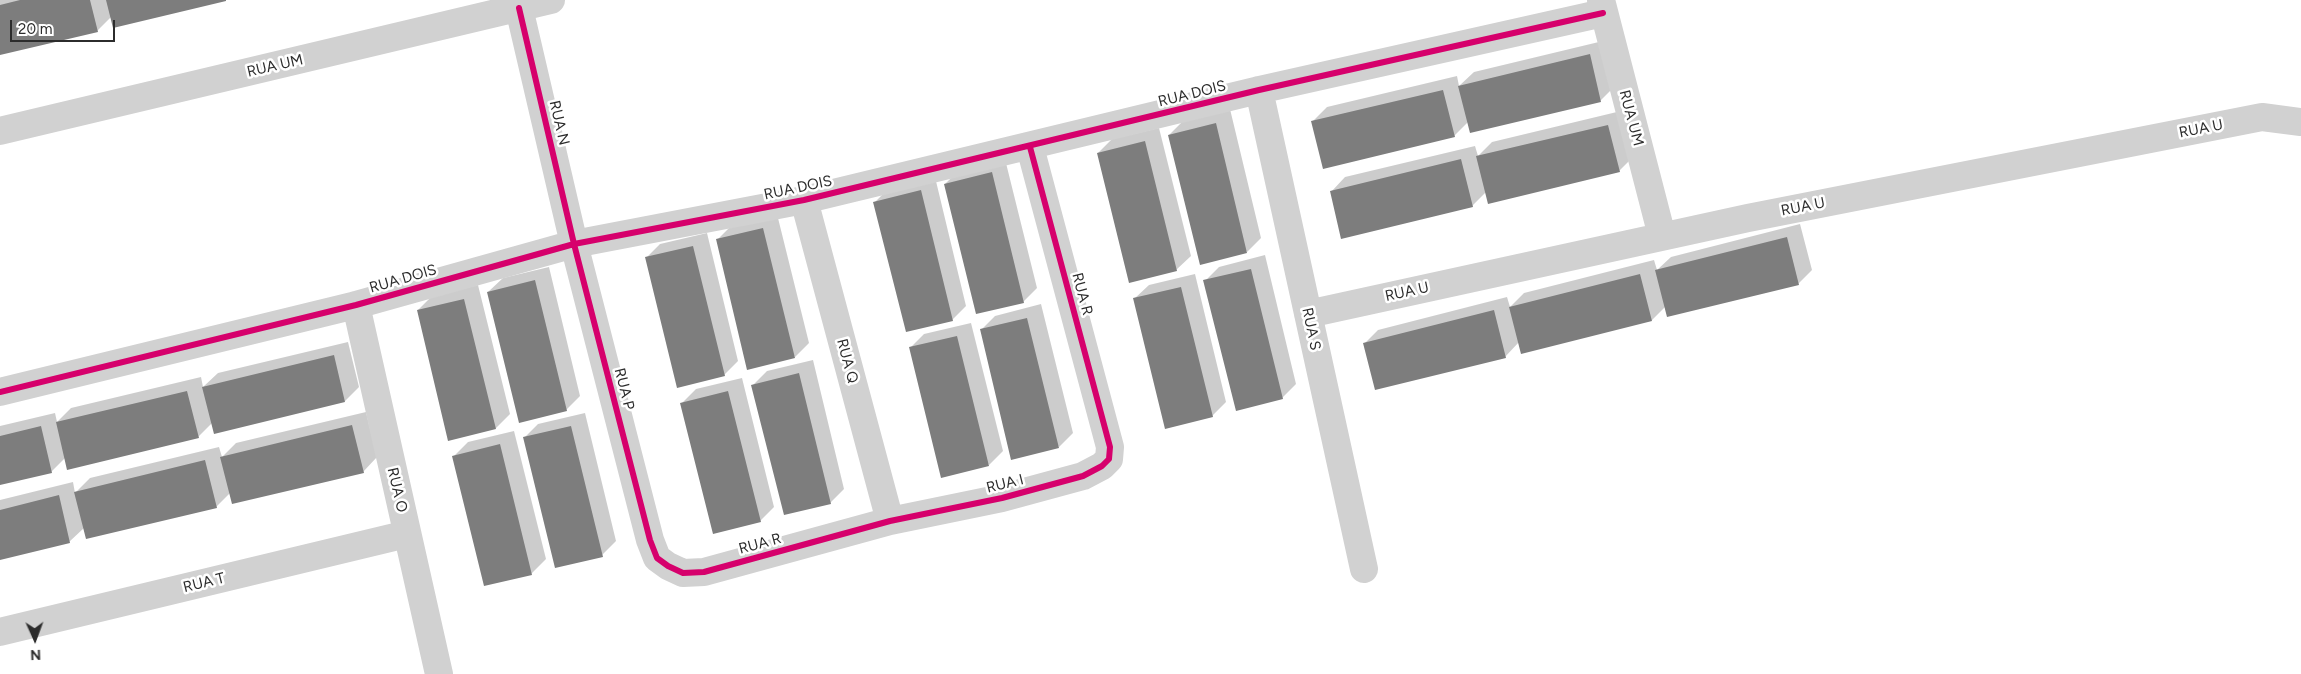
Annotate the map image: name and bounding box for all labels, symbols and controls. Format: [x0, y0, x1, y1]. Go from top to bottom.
scale bar [12, 10, 118, 42]
text: 20 m [18, 20, 52, 38]
street label: RUA UM [245, 51, 305, 81]
street label: RUA DOIS [1156, 77, 1228, 111]
street label: RUA UM [1615, 88, 1647, 148]
street label: RUA N [545, 99, 573, 147]
street label: RUA U [2177, 116, 2225, 142]
street label: RUA DOIS [762, 172, 834, 204]
street label: RUA U [1779, 194, 1827, 220]
street label: RUA DOIS [367, 261, 439, 297]
street label: RUA R [1068, 271, 1096, 317]
street label: RUA U [1383, 279, 1431, 305]
street label: RUA S [1298, 306, 1324, 352]
street label: RUA Q [832, 337, 862, 385]
street label: RUA P [610, 366, 638, 412]
street label: RUA O [383, 466, 411, 514]
street label: RUA I [984, 471, 1026, 497]
street label: RUA R [737, 530, 783, 558]
street label: RUA T [181, 569, 227, 597]
north arrow [10, 614, 60, 664]
text: N [30, 646, 41, 663]

